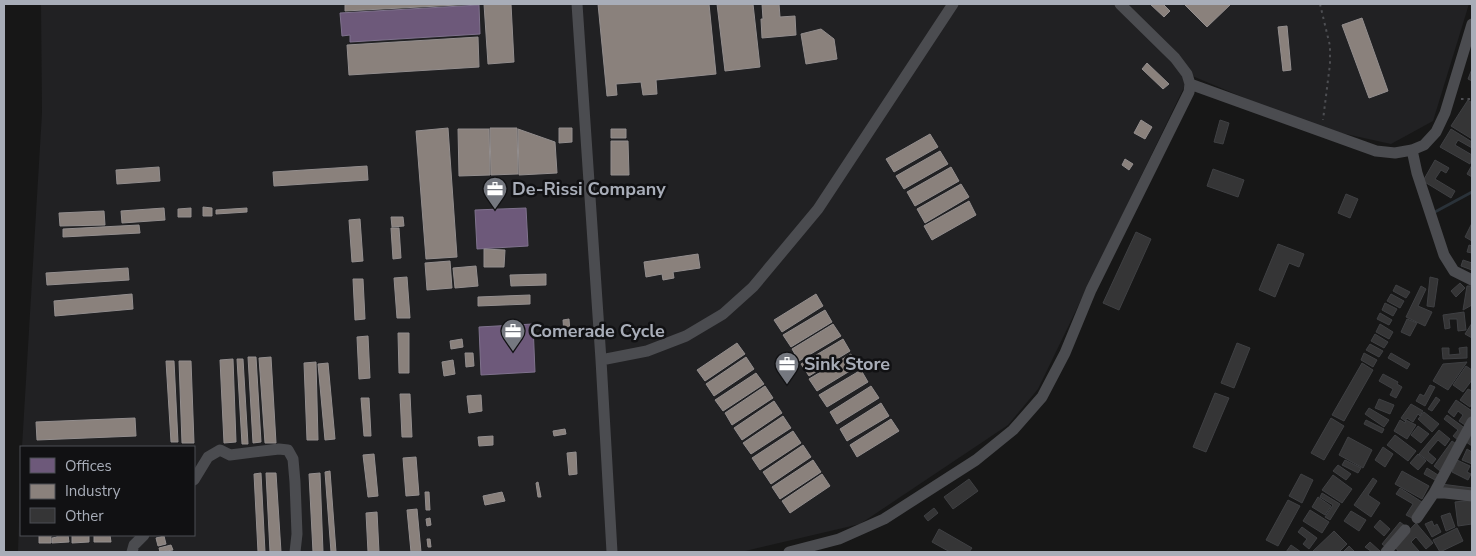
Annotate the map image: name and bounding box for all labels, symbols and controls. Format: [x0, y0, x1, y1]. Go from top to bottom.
office icon: De-Rissi Company [482, 176, 508, 210]
place label: De-Rissi Company [512, 177, 666, 201]
office icon: Comerade Cycle [500, 318, 526, 352]
place label: Comerade Cycle [530, 319, 665, 343]
office icon: Sink Store [774, 351, 800, 385]
place label: Sink Store [804, 352, 890, 376]
legend [20, 446, 195, 536]
text: Offices [65, 456, 112, 476]
text: Industry [65, 481, 121, 501]
text: Other [65, 506, 104, 526]

